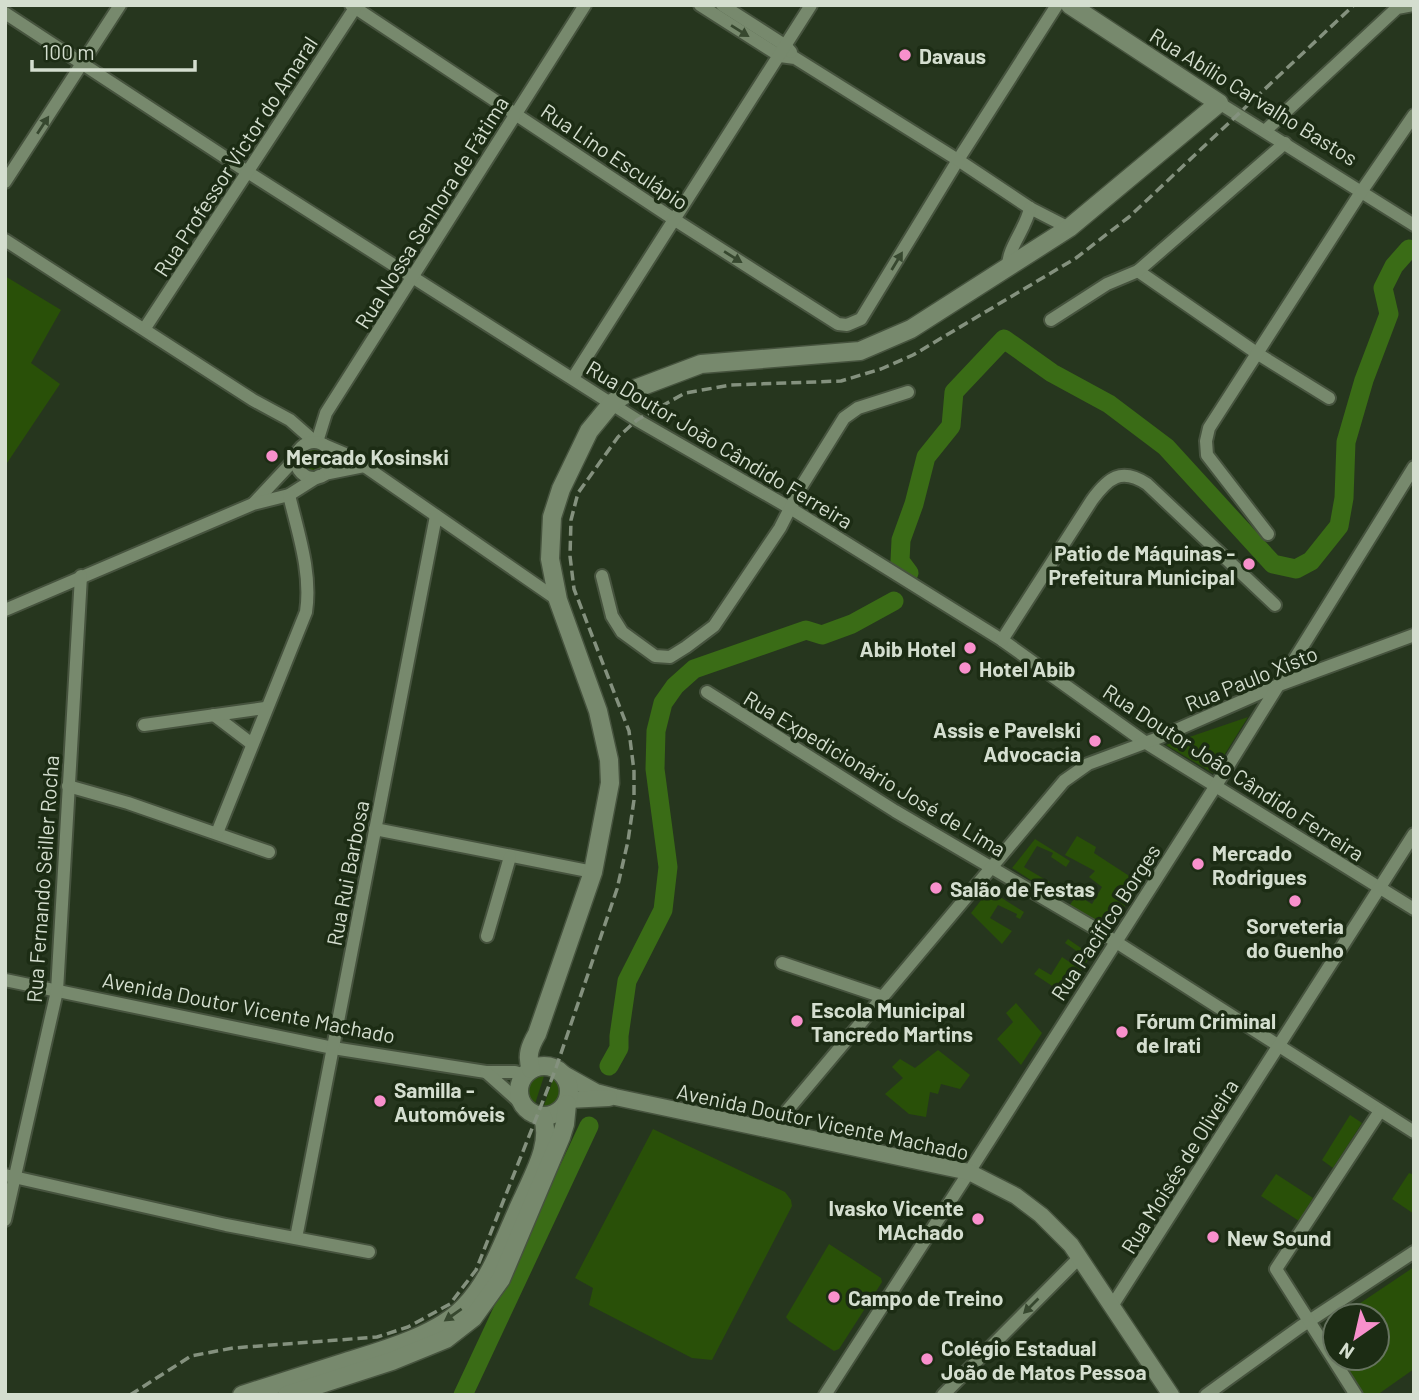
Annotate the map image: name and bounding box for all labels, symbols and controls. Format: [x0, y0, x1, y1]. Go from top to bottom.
street label: Rua Abílio Carvalho Bastos [1146, 22, 1362, 170]
one-way arrow [730, 24, 749, 37]
scale bar [32, 28, 194, 72]
street label: Rua Professor Victor do Amaral [148, 31, 322, 281]
text: 100 m [42, 39, 95, 64]
place label: Davaus [919, 43, 986, 68]
marker: Davaus [897, 47, 913, 63]
street label: Rua Nossa Senhora de Fátima [349, 91, 513, 333]
street label: Rua Lino Esculápio [537, 98, 693, 214]
one-way arrow [36, 115, 49, 134]
one-way arrow [723, 250, 743, 263]
one-way arrow [890, 251, 903, 270]
street label: Rua Doutor João Cândido Ferreira [582, 355, 858, 533]
place label: Mercado Kosinski [286, 444, 449, 469]
marker: Mercado Kosinski [264, 448, 280, 464]
place label: Patio de Máquinas - Prefeitura Municipal [1048, 540, 1235, 589]
marker: Patio de Máquinas - Prefeitura Municipal [1241, 556, 1257, 572]
place label: Abib Hotel [860, 636, 956, 661]
marker: Abib Hotel [962, 640, 978, 656]
street label: Rua Paulo Xisto [1181, 640, 1321, 716]
place label: Hotel Abib [979, 656, 1076, 681]
marker: Hotel Abib [957, 660, 973, 676]
street label: Rua Doutor João Cândido Ferreira [1099, 678, 1369, 866]
street label: Rua Expedicionário José de Lima [740, 685, 1010, 861]
place label: Assis e Pavelski Advocacia [933, 717, 1081, 766]
marker: Assis e Pavelski Advocacia [1087, 733, 1103, 749]
street label: Rua Fernando Seiller Rocha [21, 754, 63, 1004]
street label: Rua Rui Barbosa [321, 798, 373, 948]
street label: Rua Pacífico Borges [1045, 839, 1165, 1005]
place label: Mercado Rodrigues [1212, 840, 1307, 889]
marker: Mercado Rodrigues [1190, 856, 1206, 872]
place label: Salão de Festas [950, 876, 1095, 901]
marker: Salão de Festas [928, 880, 944, 896]
marker: Sorveteria do Guenho [1287, 893, 1303, 909]
place label: Sorveteria do Guenho [1246, 913, 1344, 962]
street label: Avenida Doutor Vicente Machado [100, 966, 398, 1048]
place label: Escola Municipal Tancredo Martins [811, 997, 973, 1046]
place label: Fórum Criminal de Irati [1136, 1008, 1276, 1057]
marker: Escola Municipal Tancredo Martins [789, 1013, 805, 1029]
marker: Fórum Criminal de Irati [1114, 1024, 1130, 1040]
street label: Rua Moisés de Oliveira [1115, 1074, 1243, 1258]
place label: Samilla - Automóveis [394, 1077, 505, 1126]
street label: Avenida Doutor Vicente Machado [675, 1078, 971, 1164]
marker: Samilla - Automóveis [372, 1093, 388, 1109]
place label: Ivasko Vicente MAchado [829, 1195, 964, 1244]
marker: Ivasko Vicente MAchado [970, 1211, 986, 1227]
place label: New Sound [1227, 1225, 1331, 1250]
marker: New Sound [1205, 1229, 1221, 1245]
place label: Campo de Treino [848, 1285, 1003, 1310]
marker: Campo de Treino [826, 1289, 842, 1305]
one-way arrow [1024, 1297, 1040, 1314]
north arrow [1321, 1302, 1391, 1372]
one-way arrow [444, 1308, 462, 1322]
place label: Colégio Estadual João de Matos Pessoa [941, 1335, 1147, 1384]
text: N [1335, 1338, 1358, 1365]
marker: Colégio Estadual João de Matos Pessoa [919, 1351, 935, 1367]

